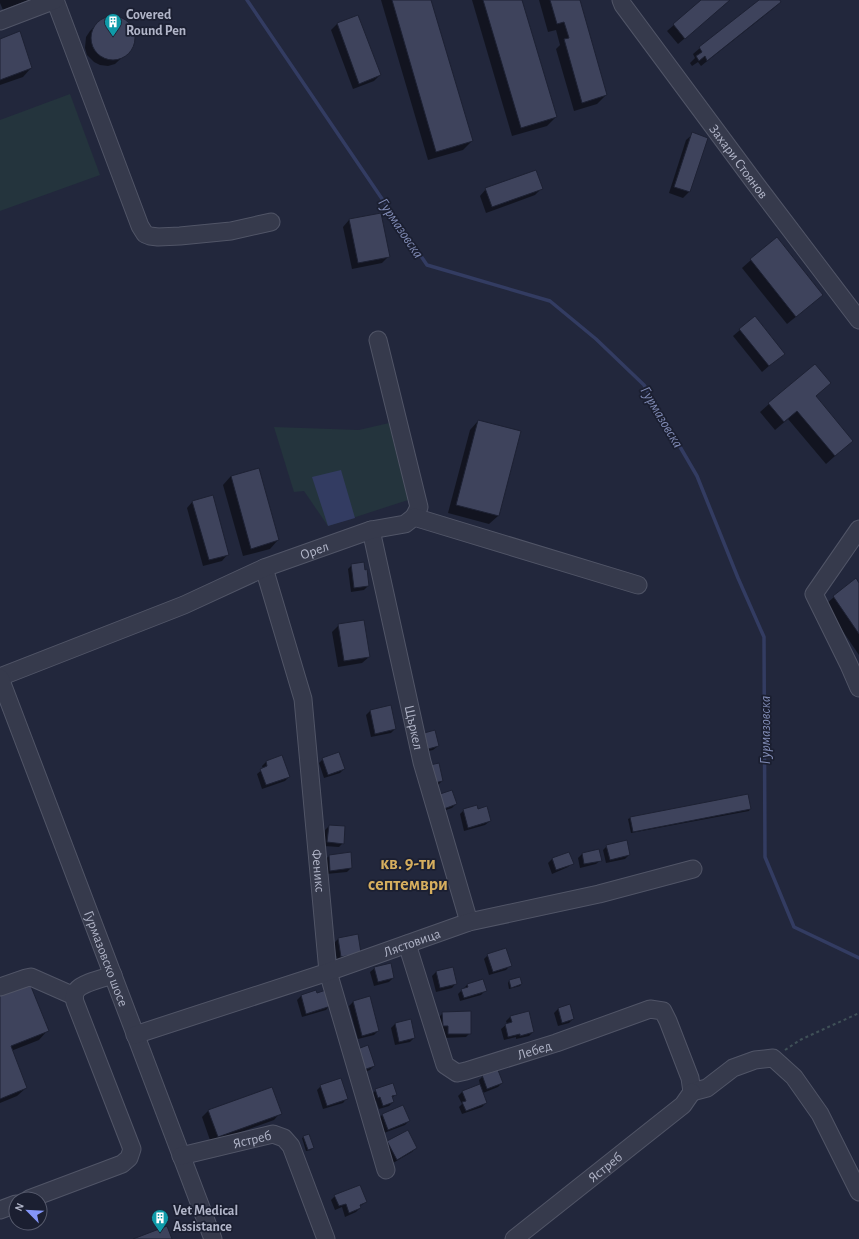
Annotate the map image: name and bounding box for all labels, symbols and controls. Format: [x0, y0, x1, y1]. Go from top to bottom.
place label: Covered Round Pen [126, 8, 186, 38]
building icon: Covered Round Pen [103, 12, 123, 37]
street label: Захари Стоянов [706, 122, 770, 202]
water label: Гурмазовска [375, 196, 426, 261]
water label: Гурмазовска [637, 384, 686, 451]
street label: Орел [298, 540, 331, 563]
water label: Гурмазовска [758, 696, 773, 764]
street label: Щъркел [402, 704, 425, 751]
street label: Феникс [309, 848, 327, 893]
district label: кв. 9-ти септември [368, 855, 448, 894]
street label: Гурмазовско шосе [81, 909, 130, 1009]
street label: Лястовица [382, 926, 443, 960]
street label: Лебед [516, 1039, 553, 1063]
street label: Ястреб [232, 1129, 273, 1151]
street label: Ястреб [586, 1150, 625, 1185]
north arrow [8, 1191, 48, 1231]
text: N [13, 1201, 26, 1213]
place label: Vet Medical Assistance [173, 1204, 238, 1234]
building icon: Vet Medical Assistance [150, 1208, 170, 1233]

